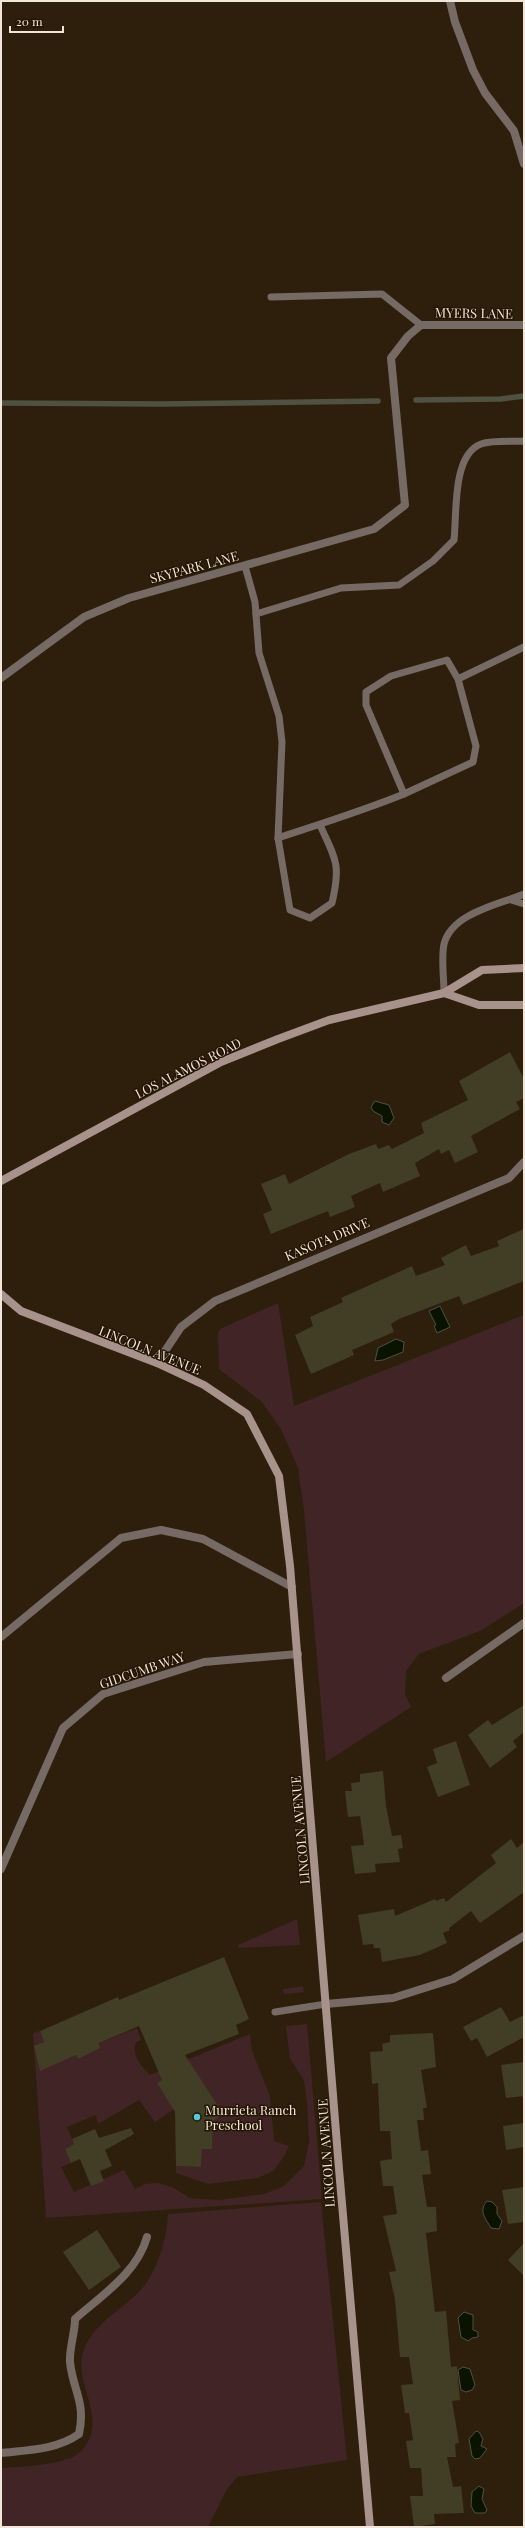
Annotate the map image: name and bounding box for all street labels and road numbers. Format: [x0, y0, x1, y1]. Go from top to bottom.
street label: MYERS LANE [435, 303, 513, 322]
street label: SKYPARK LANE [148, 547, 240, 587]
street label: LOS ALAMOS ROAD [132, 1033, 244, 1102]
street label: KASOTA DRIVE [282, 1213, 372, 1264]
street label: LINCOLN AVENUE [97, 1321, 204, 1378]
street label: GIDCUMB WAY [97, 1647, 187, 1692]
street label: LINCOLN AVENUE [286, 1775, 313, 1885]
street label: LINCOLN AVENUE [313, 2098, 338, 2208]

